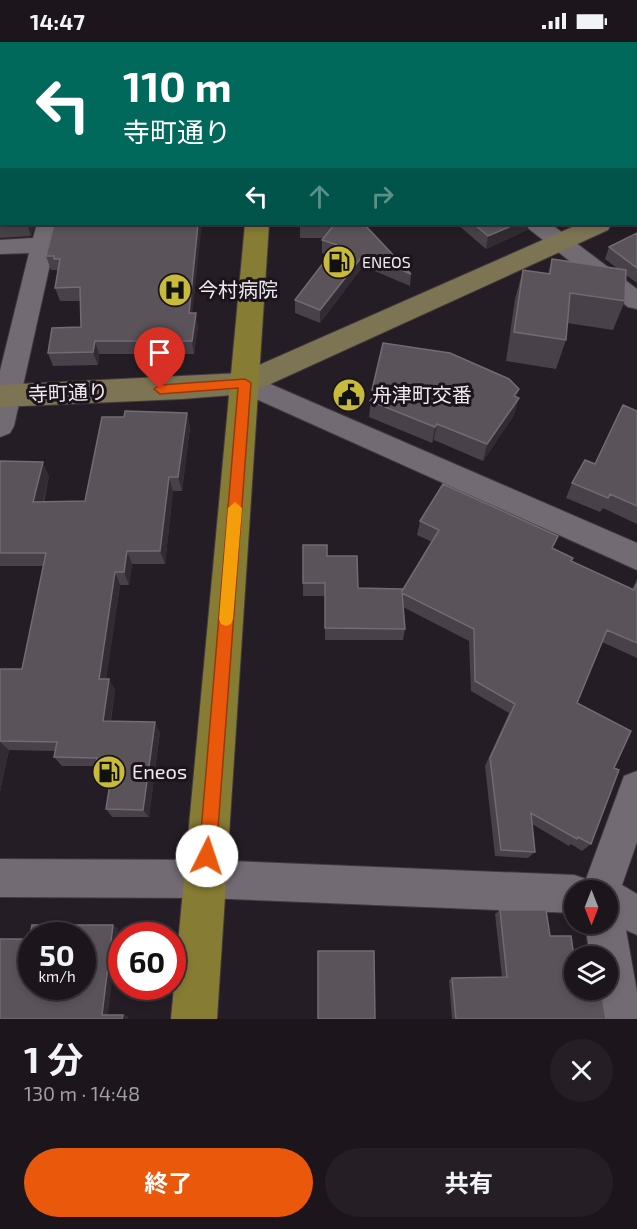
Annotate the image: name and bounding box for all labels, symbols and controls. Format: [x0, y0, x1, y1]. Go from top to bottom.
text: 14:47 [30, 8, 85, 34]
text: 110 m [123, 60, 232, 110]
icon: left [24, 66, 102, 144]
text: 寺町通り [123, 115, 231, 147]
icon: left [240, 180, 273, 213]
icon: ahead [303, 180, 336, 213]
icon: right [366, 180, 399, 213]
fuel station icon: ENEOS [321, 244, 357, 280]
place label: ENEOS [362, 252, 411, 271]
hospital icon: 今村病院 [157, 272, 193, 308]
place label: 今村病院 [198, 277, 278, 301]
pin [134, 327, 185, 389]
icon: arrive [143, 336, 176, 369]
public building icon: 舟津町交番 [331, 377, 367, 413]
street label: 寺町通り [28, 379, 108, 405]
place label: 舟津町交番 [372, 382, 472, 406]
fuel station icon: Eneos [91, 754, 127, 790]
place label: Eneos [132, 759, 187, 783]
position arrow [175, 824, 239, 888]
north arrow [564, 880, 618, 934]
map controls [564, 880, 618, 1000]
speed limit sign: 60 [108, 922, 186, 1000]
text: 50 [39, 936, 75, 972]
button: layers [564, 946, 618, 1000]
text: km/h [38, 967, 76, 985]
text: 1 分 [24, 1037, 83, 1080]
button: close [550, 1039, 613, 1102]
text: 130 m · 14:48 [24, 1081, 140, 1105]
button: 終了 [24, 1148, 313, 1217]
button: 共有 [325, 1148, 613, 1217]

